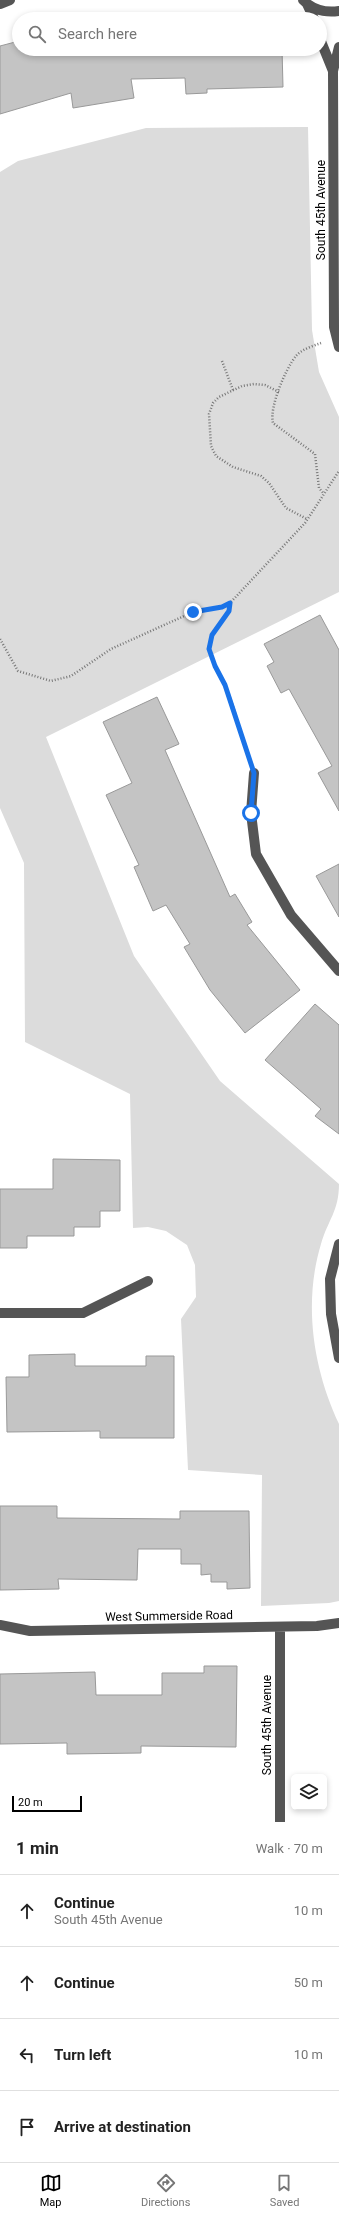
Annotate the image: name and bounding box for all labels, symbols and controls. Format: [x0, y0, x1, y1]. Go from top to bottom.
search box [12, 12, 327, 56]
icon: search [26, 23, 48, 45]
text: Search here [58, 25, 137, 43]
street label: South 45th Avenue [314, 160, 328, 260]
route end [184, 603, 202, 621]
route start [242, 804, 260, 822]
street label: West Summerside Road [105, 1608, 233, 1624]
street label: South 45th Avenue [260, 1675, 274, 1775]
map controls [291, 1774, 327, 1810]
button: layers [291, 1774, 327, 1810]
scale bar [12, 1794, 82, 1813]
text: 20 m [18, 1796, 43, 1809]
text: 1 min [16, 1838, 59, 1858]
text: Walk · 70 m [256, 1841, 323, 1856]
text: Continue [54, 1894, 115, 1912]
icon: ahead [16, 1900, 38, 1922]
text: 10 m [294, 1903, 323, 1918]
text: South 45th Avenue [54, 1912, 163, 1927]
icon: ahead [16, 1972, 38, 1994]
text: Continue [54, 1974, 115, 1992]
text: 50 m [294, 1975, 323, 1990]
icon: left [16, 2044, 38, 2066]
text: Turn left [54, 2046, 111, 2064]
text: 10 m [294, 2047, 323, 2062]
icon: arrive [16, 2116, 38, 2138]
text: Arrive at destination [54, 2118, 191, 2136]
tab: Map [40, 2172, 62, 2209]
tab: Directions [141, 2172, 190, 2209]
tab: Saved [270, 2172, 299, 2209]

